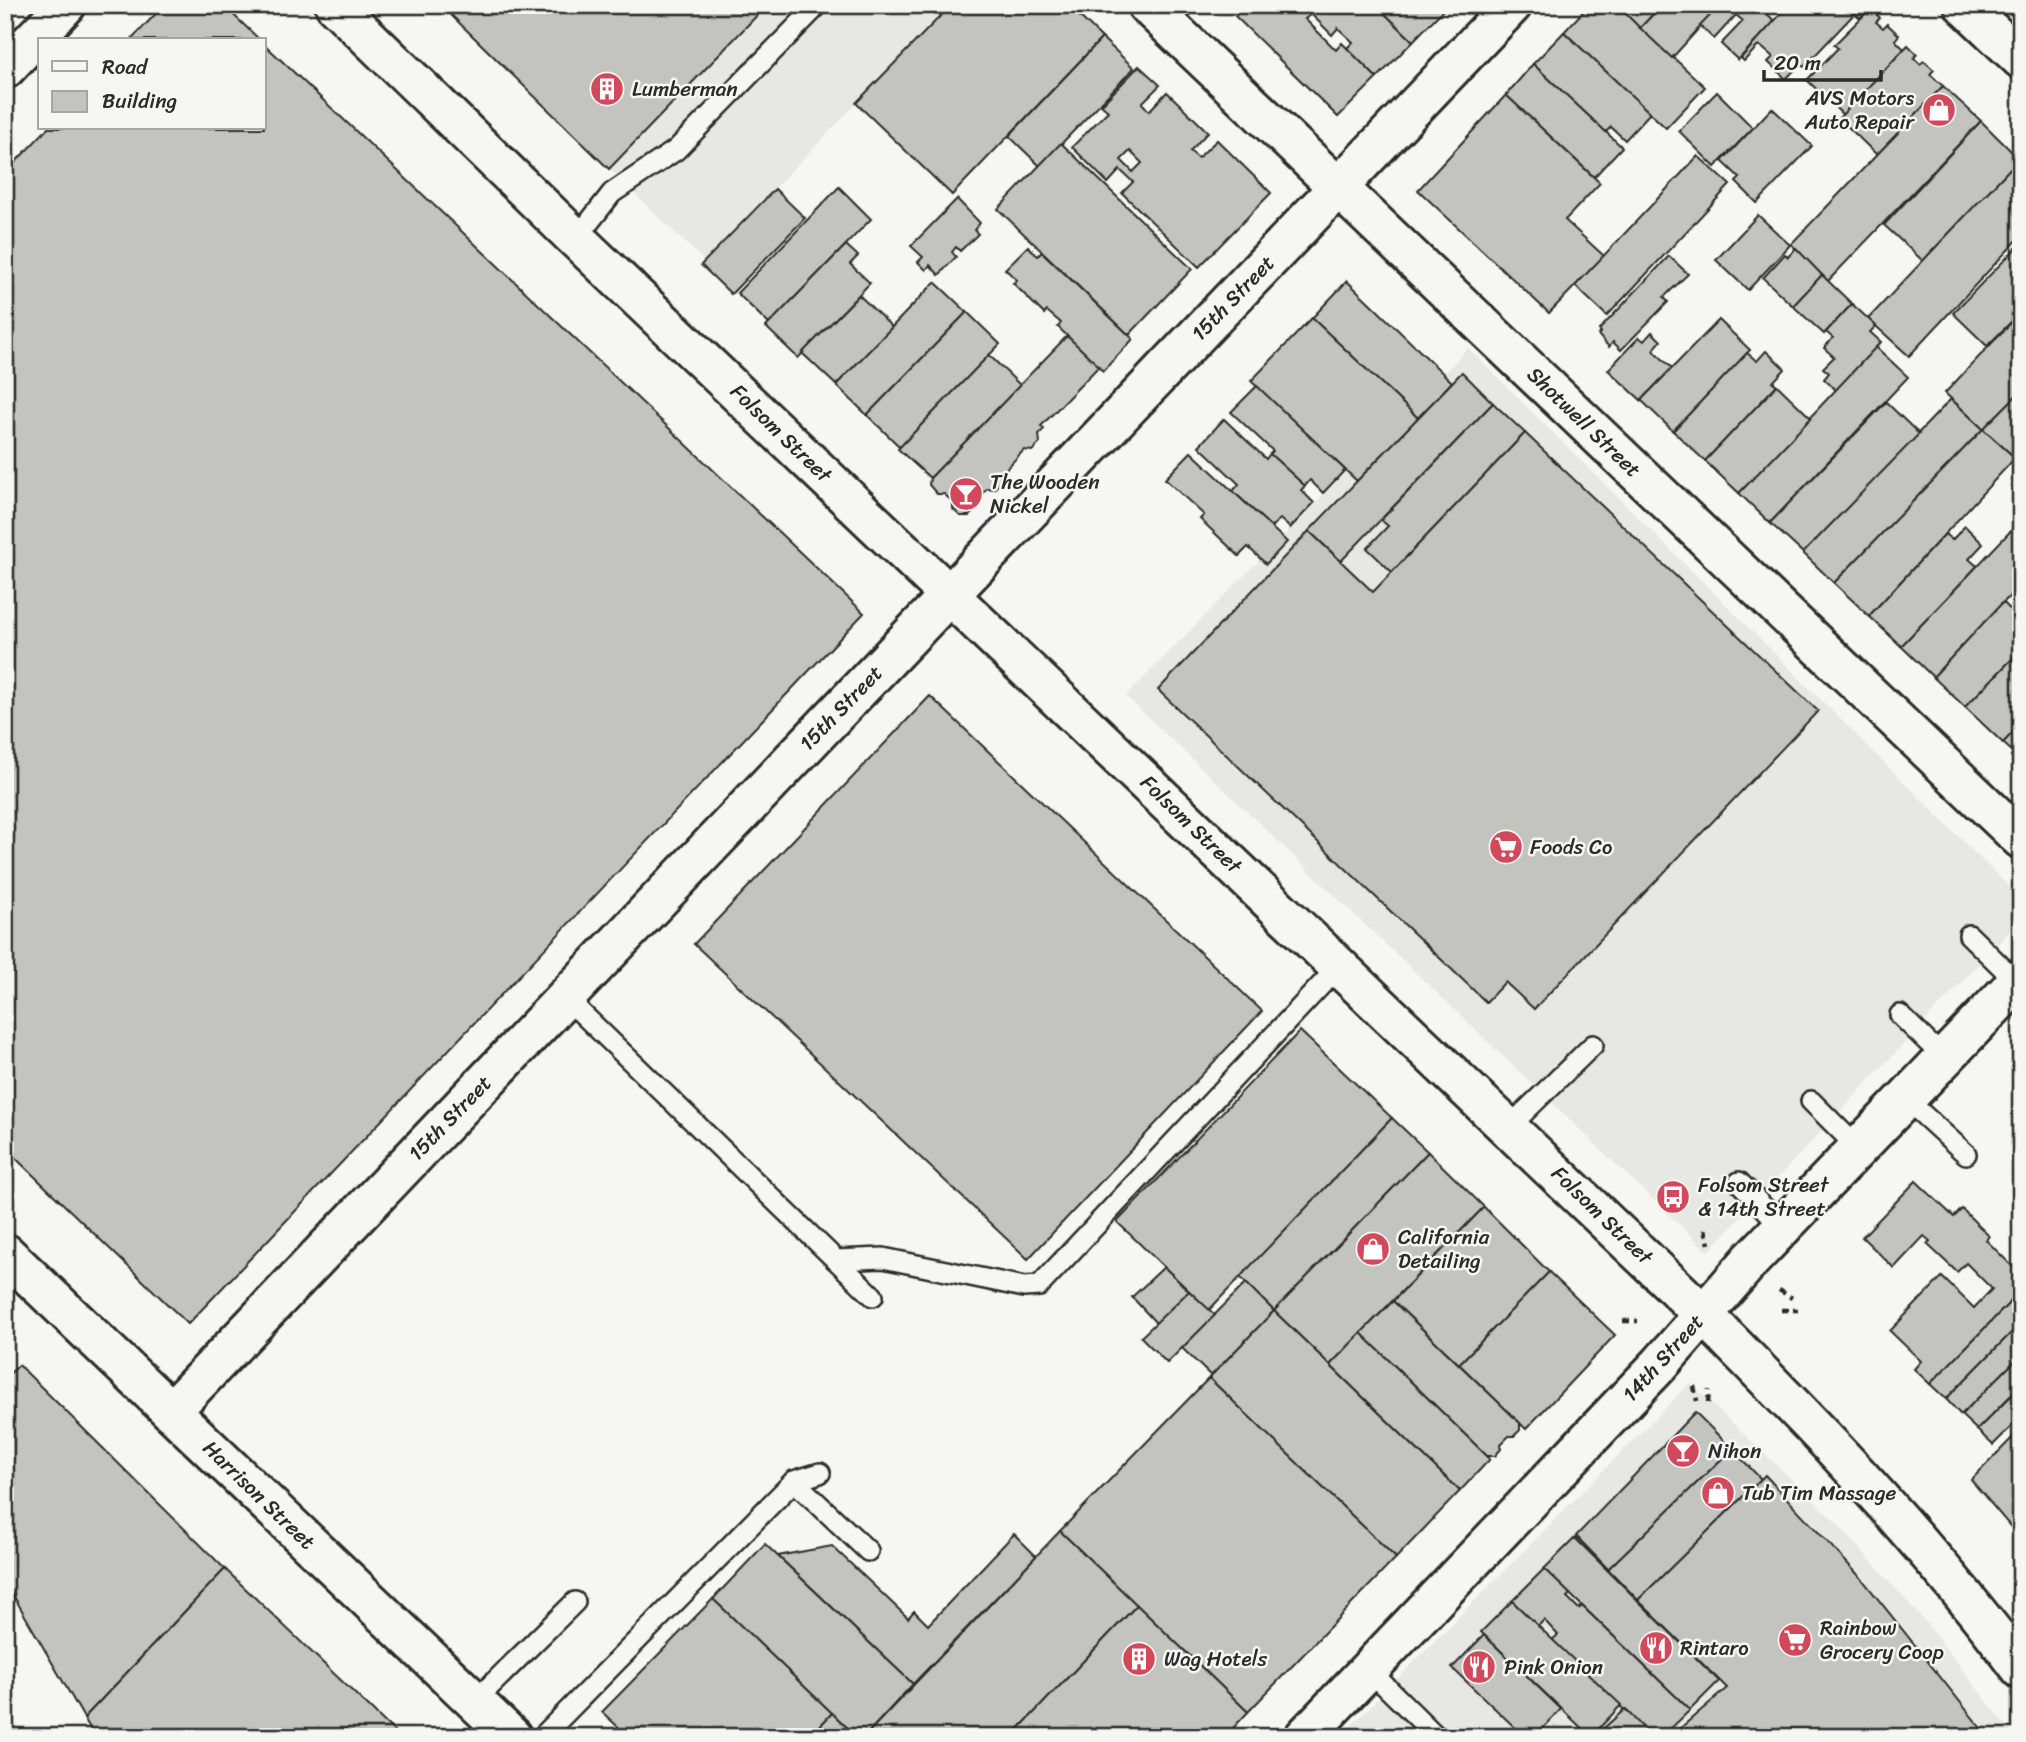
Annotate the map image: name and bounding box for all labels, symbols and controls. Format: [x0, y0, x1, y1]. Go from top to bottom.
legend [38, 38, 266, 130]
scale bar [1764, 38, 1881, 82]
text: 20 m [1774, 44, 1821, 82]
text: Road [102, 48, 149, 86]
building icon: Lumberman [588, 70, 626, 108]
place label: Lumberman [632, 70, 738, 108]
place label: AVS Motors Auto Repair [1804, 79, 1915, 141]
text: Building [102, 82, 178, 120]
shop icon: AVS Motors Auto Repair [1920, 91, 1958, 129]
street label: 15th Street [1182, 246, 1284, 350]
street label: Shotwell Street [1518, 357, 1650, 487]
street label: Folsom Street [721, 374, 842, 493]
place label: The Wooden Nickel [990, 463, 1100, 525]
bar icon: The Wooden Nickel [947, 475, 985, 513]
street label: 15th Street [790, 656, 892, 760]
street label: Folsom Street [1131, 765, 1252, 884]
supermarket icon: Foods Co [1487, 828, 1525, 866]
place label: Foods Co [1530, 828, 1612, 866]
street label: 15th Street [399, 1066, 501, 1170]
street label: Folsom Street [1542, 1156, 1663, 1275]
place label: Folsom Street & 14th Street [1698, 1166, 1830, 1228]
bus stop icon: Folsom Street & 14th Street [1654, 1178, 1692, 1216]
place label: California Detailing [1398, 1218, 1490, 1280]
shop icon: California Detailing [1354, 1230, 1392, 1268]
street label: 14th Street [1612, 1305, 1714, 1411]
street label: Harrison Street [193, 1431, 325, 1559]
bar icon: Nihon [1664, 1432, 1702, 1470]
place label: Nihon [1708, 1432, 1761, 1470]
shop icon: Tub Tim Massage [1699, 1474, 1737, 1512]
place label: Tub Tim Massage [1742, 1474, 1896, 1512]
place label: Rainbow Grocery Coop [1820, 1609, 1944, 1671]
supermarket icon: Rainbow Grocery Coop [1776, 1621, 1814, 1659]
restaurant icon: Rintaro [1637, 1629, 1675, 1667]
place label: Rintaro [1680, 1629, 1749, 1667]
building icon: Wag Hotels [1120, 1640, 1158, 1678]
place label: Wag Hotels [1164, 1640, 1268, 1678]
restaurant icon: Pink Onion [1460, 1648, 1498, 1686]
place label: Pink Onion [1504, 1648, 1603, 1686]

